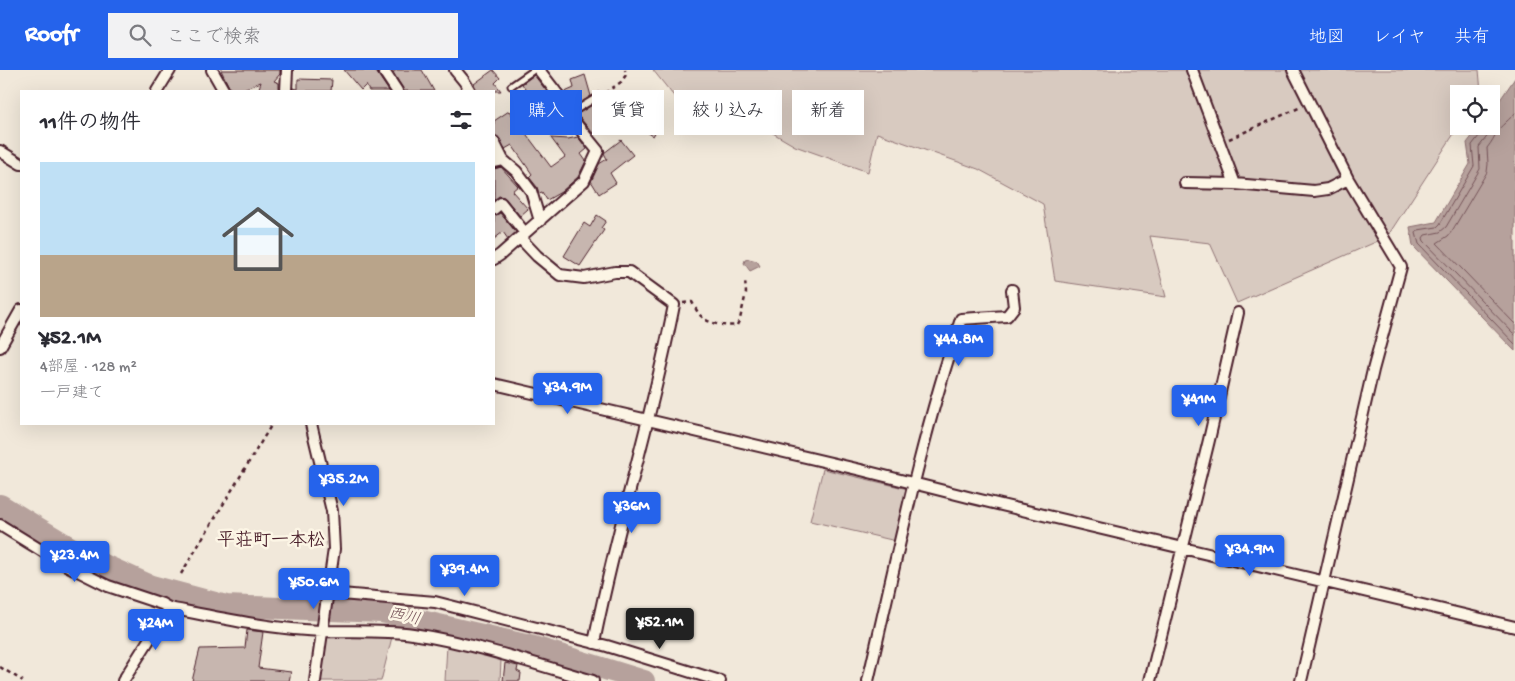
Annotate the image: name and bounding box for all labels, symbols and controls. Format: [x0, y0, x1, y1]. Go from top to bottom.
search box [108, 13, 458, 58]
text: Roofr [25, 21, 78, 50]
icon: search [126, 21, 154, 49]
text: ここで検索 [166, 27, 261, 50]
text: 地図 [1309, 28, 1345, 49]
text: レイヤ [1373, 28, 1426, 49]
text: 共有 [1454, 28, 1490, 49]
map controls [1450, 85, 1500, 135]
button: locate [1450, 85, 1500, 135]
chip: 購入 [510, 90, 582, 135]
chip: 賃貸 [592, 90, 664, 135]
chip: 絞り込み [674, 90, 782, 135]
chip: 新着 [792, 90, 864, 135]
icon: filters [447, 106, 475, 134]
text: 11件の物件 [40, 112, 141, 137]
icon: home [213, 194, 303, 284]
pin: ¥44.8M [918, 324, 1000, 367]
text: ¥52.1M [40, 327, 101, 352]
text: ¥44.8M [935, 331, 983, 350]
text: 4部屋 · 128 m² [40, 359, 137, 378]
pin: ¥34.9M [527, 372, 609, 415]
text: ¥34.9M [544, 379, 592, 398]
pin: ¥41M [1169, 384, 1229, 427]
text: 一戸建て [40, 385, 104, 404]
text: ¥41M [1183, 391, 1215, 410]
pin: ¥35.2M [303, 464, 385, 507]
text: ¥35.2M [320, 471, 368, 490]
pin: ¥36M [602, 492, 662, 534]
text: ¥36M [615, 498, 649, 517]
district label: 平荘町一本松 [217, 530, 325, 552]
pin: ¥34.9M [1209, 534, 1291, 577]
pin: ¥23.4M [34, 540, 116, 583]
text: ¥34.9M [1226, 541, 1274, 560]
text: ¥23.4M [51, 547, 99, 566]
pin: ¥39.4M [424, 554, 506, 597]
text: ¥39.4M [441, 561, 489, 580]
pin: ¥50.6M [273, 568, 355, 610]
text: ¥50.6M [289, 574, 339, 593]
water label: 西川 [386, 604, 422, 631]
pin: ¥24M [126, 608, 186, 651]
pin: ¥52.1M [619, 608, 701, 650]
text: ¥52.1M [637, 614, 683, 633]
text: ¥24M [139, 615, 173, 634]

